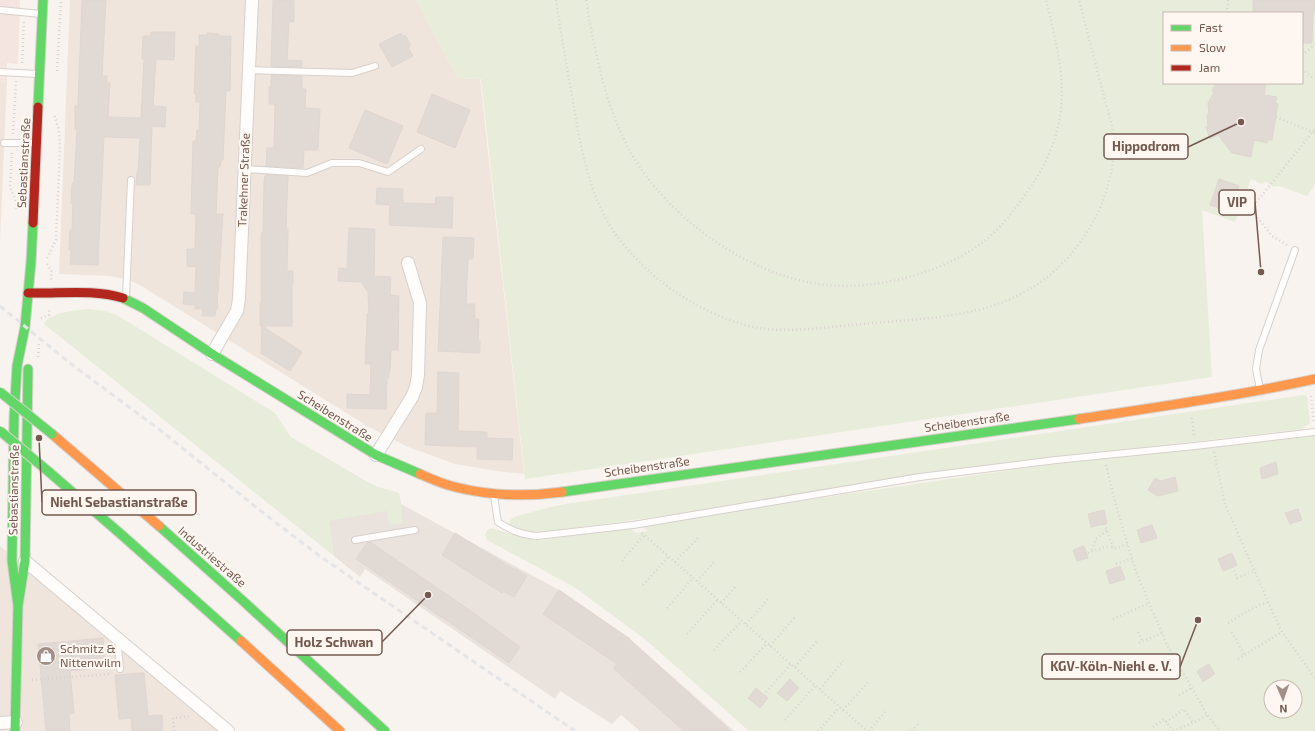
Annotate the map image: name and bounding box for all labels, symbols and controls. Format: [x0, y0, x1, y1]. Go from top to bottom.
legend [1163, 12, 1303, 84]
text: Fast [1199, 20, 1223, 34]
text: Slow [1199, 40, 1226, 54]
text: Jam [1199, 60, 1220, 74]
street label: Sebastianstraße [14, 117, 32, 208]
street label: Trakehner Straße [234, 133, 252, 227]
callout: Hippodrom [1104, 134, 1188, 159]
text: Hippodrom [1112, 138, 1180, 154]
callout: VIP [1219, 190, 1255, 215]
text: VIP [1227, 194, 1247, 210]
street label: Scheibenstraße [295, 386, 376, 444]
street label: Scheibenstraße [923, 408, 1010, 434]
street label: Sebastianstraße [5, 445, 21, 535]
street label: Scheibenstraße [603, 453, 690, 479]
callout: Niehl Sebastianstraße [42, 490, 196, 515]
text: Niehl Sebastianstraße [50, 494, 188, 510]
street label: Industriestraße [176, 523, 249, 590]
callout: Holz Schwan [287, 630, 382, 655]
text: Holz Schwan [295, 634, 374, 650]
place label: Schmitz & Nittenwilm [60, 641, 121, 669]
shop icon: Schmitz & Nittenwilm [35, 645, 57, 667]
callout: KGV-Köln-Niehl e. V. [1042, 654, 1180, 679]
text: KGV-Köln-Niehl e. V. [1050, 658, 1172, 674]
north arrow [1263, 679, 1303, 719]
text: N [1279, 703, 1288, 716]

